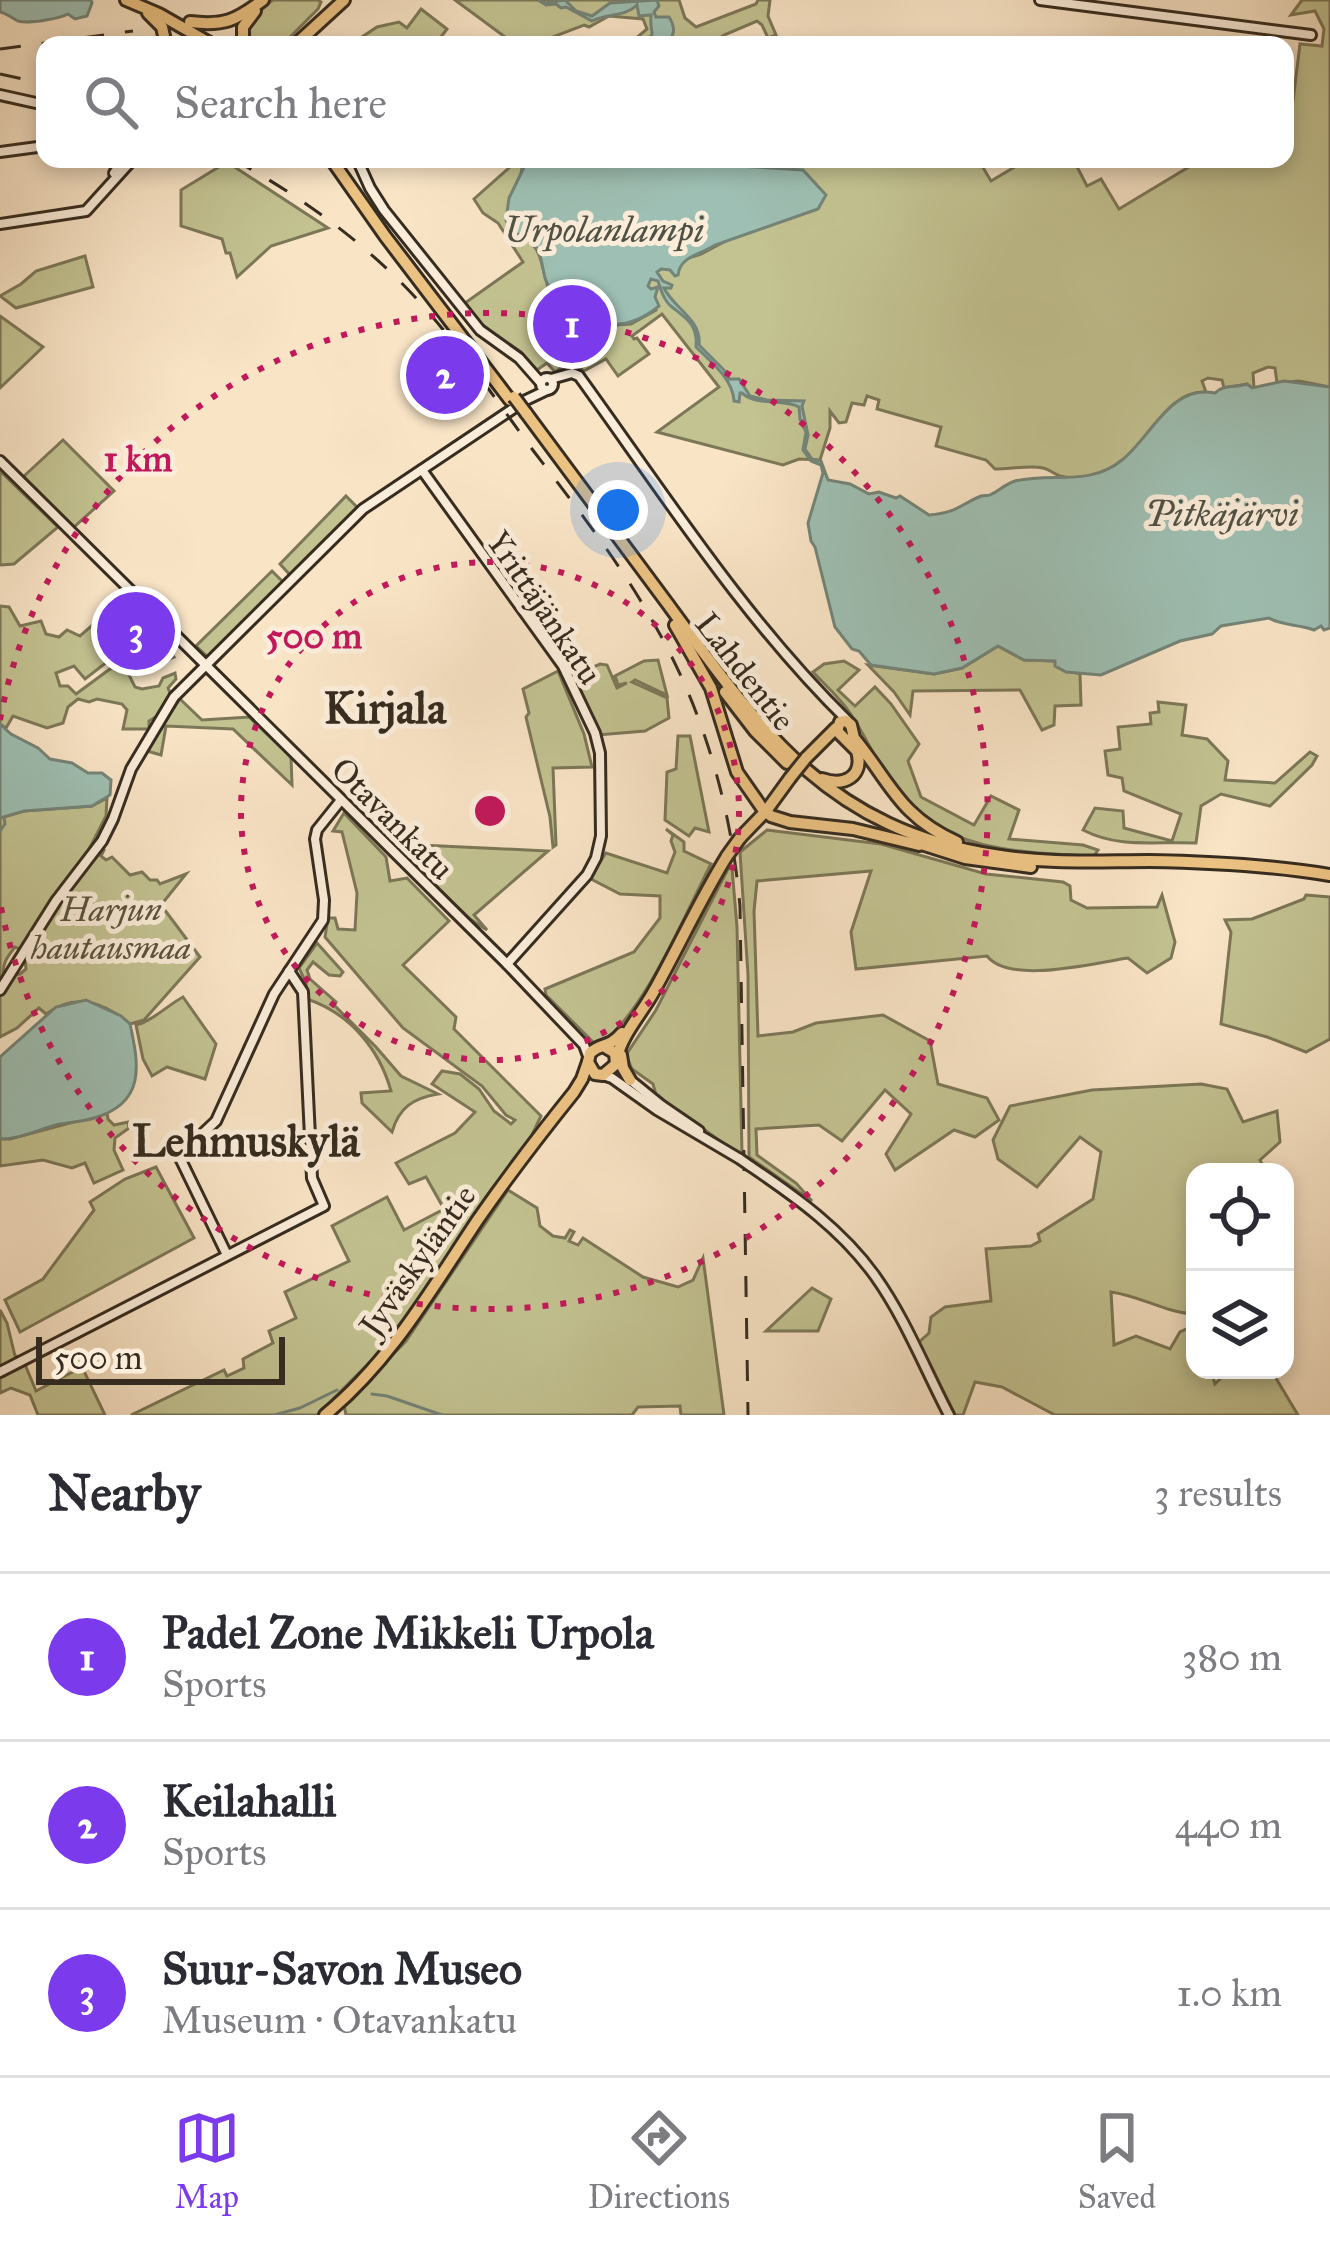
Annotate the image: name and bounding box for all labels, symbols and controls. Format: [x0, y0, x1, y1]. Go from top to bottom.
search box [36, 36, 1294, 168]
icon: search [78, 69, 144, 135]
text: Search here [174, 75, 387, 130]
water label: Urpolanlampi [504, 208, 704, 252]
pin: 1 [533, 279, 611, 369]
pin: 2 [406, 330, 484, 420]
text: 1 km [104, 437, 173, 481]
your location [588, 480, 648, 540]
water label: Pitkäjärvi [1145, 492, 1299, 536]
street label: Yrittäjänkatu [478, 523, 610, 692]
pin: 3 [97, 586, 175, 676]
street label: Lahdentie [687, 605, 804, 739]
text: 500 m [266, 614, 363, 658]
district label: Kirjala [324, 680, 447, 735]
street label: Otavankatu [323, 749, 462, 888]
centre of rings [469, 790, 511, 832]
park label: Harjun hautausmaa [30, 890, 191, 968]
district label: Lehmuskylä [132, 1113, 361, 1168]
map controls [1186, 1163, 1294, 1379]
button: locate [1186, 1163, 1294, 1271]
street label: Jyväskyläntie [349, 1177, 485, 1347]
button: layers [1186, 1271, 1294, 1379]
scale bar [36, 1331, 285, 1384]
text: 500 m [54, 1338, 143, 1378]
text: Nearby [48, 1462, 200, 1524]
text: 3 results [1154, 1469, 1282, 1517]
text: Padel Zone Mikkeli Urpola [162, 1605, 654, 1660]
text: 1 [79, 1633, 95, 1681]
text: 380 m [1182, 1633, 1282, 1681]
text: Sports [162, 1660, 266, 1708]
text: Keilahalli [162, 1773, 336, 1828]
text: 2 [77, 1801, 97, 1849]
text: 440 m [1175, 1801, 1282, 1849]
text: Sports [162, 1828, 266, 1876]
text: Suur-Savon Museo [162, 1941, 522, 1996]
text: 3 [79, 1969, 95, 2017]
text: 1.0 km [1177, 1969, 1282, 2017]
text: Museum · Otavankatu [162, 1996, 517, 2044]
tab: Map [174, 2105, 240, 2217]
tab: Directions [588, 2105, 730, 2217]
tab: Saved [1078, 2105, 1156, 2217]

